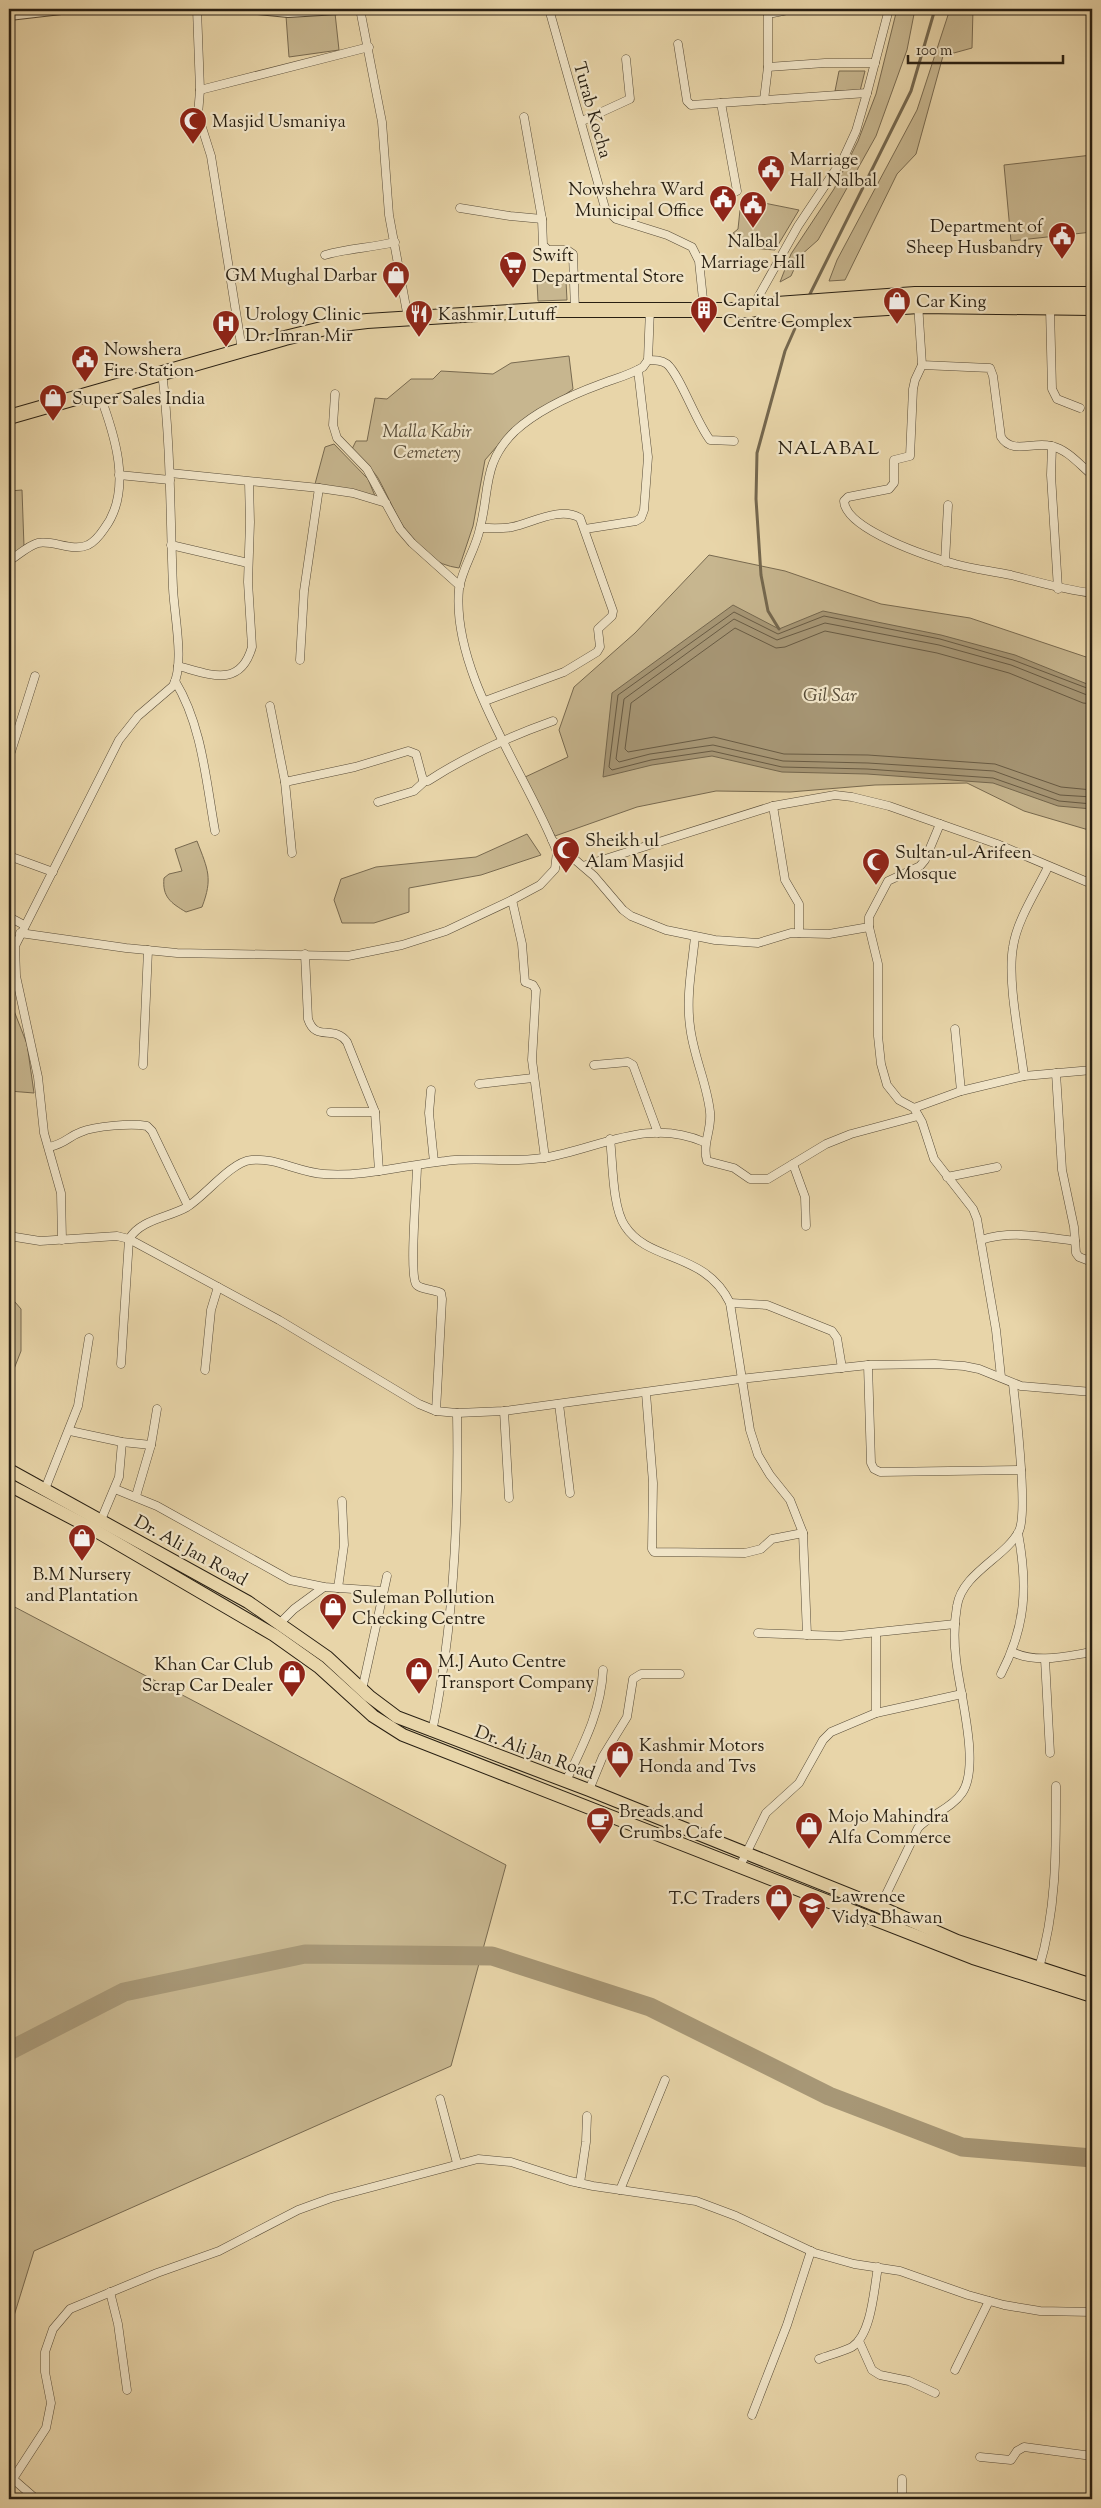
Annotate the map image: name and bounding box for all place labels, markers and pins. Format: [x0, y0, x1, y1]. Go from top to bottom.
mosque icon: Masjid Usmaniya [178, 106, 208, 145]
place label: Masjid Usmaniya [212, 110, 346, 136]
place label: Marriage Hall Nalbal [790, 148, 877, 195]
public building icon: Marriage Hall Nalbal [756, 154, 786, 193]
place label: Nowshehra Ward Municipal Office [568, 178, 704, 225]
public building icon: Nowshehra Ward Municipal Office [708, 184, 738, 223]
public building icon: Nalbal Marriage Hall [738, 190, 768, 229]
place label: Department of Sheep Husbandry [906, 215, 1044, 262]
public building icon: Department of Sheep Husbandry [1047, 221, 1077, 260]
place label: Nalbal Marriage Hall [701, 230, 805, 277]
place label: Swift Departmental Store [532, 244, 684, 291]
supermarket icon: Swift Departmental Store [498, 250, 528, 289]
shop icon: GM Mughal Darbar [381, 260, 411, 299]
place label: GM Mughal Darbar [225, 264, 377, 290]
shop icon: Car King [882, 286, 912, 325]
place label: Capital Centre Complex [723, 289, 852, 336]
place label: Car King [916, 290, 986, 316]
building icon: Capital Centre Complex [689, 295, 719, 334]
restaurant icon: Kashmir Lutuff [404, 299, 434, 338]
place label: Urology Clinic Dr. Imran Mir [245, 303, 361, 350]
place label: Kashmir Lutuff [438, 303, 557, 329]
hospital icon: Urology Clinic Dr. Imran Mir [211, 309, 241, 348]
place label: Nowshera Fire Station [104, 338, 195, 385]
public building icon: Nowshera Fire Station [70, 344, 100, 383]
shop icon: Super Sales India [38, 383, 68, 422]
place label: Super Sales India [72, 387, 205, 413]
place label: Sheikh ul Alam Masjid [585, 829, 684, 876]
mosque icon: Sheikh ul Alam Masjid [551, 835, 581, 874]
place label: Sultan-ul-Arifeen Mosque [895, 841, 1032, 888]
mosque icon: Sultan-ul-Arifeen Mosque [861, 847, 891, 886]
shop icon: B.M Nursery and Plantation [67, 1523, 97, 1562]
place label: B.M Nursery and Plantation [26, 1563, 139, 1610]
place label: Suleman Pollution Checking Centre [352, 1586, 495, 1633]
shop icon: Suleman Pollution Checking Centre [318, 1592, 348, 1631]
place label: M.J Auto Centre Transport Company [438, 1650, 594, 1697]
place label: Khan Car Club Scrap Car Dealer [142, 1653, 273, 1700]
shop icon: M.J Auto Centre Transport Company [404, 1656, 434, 1695]
shop icon: Khan Car Club Scrap Car Dealer [277, 1659, 307, 1698]
place label: Kashmir Motors Honda and Tvs [639, 1734, 764, 1781]
shop icon: Kashmir Motors Honda and Tvs [605, 1740, 635, 1779]
place label: Breads and Crumbs Cafe [619, 1800, 723, 1847]
place label: Mojo Mahindra Alfa Commerce [828, 1805, 951, 1852]
cafe icon: Breads and Crumbs Cafe [585, 1806, 615, 1845]
shop icon: Mojo Mahindra Alfa Commerce [794, 1811, 824, 1850]
shop icon: T.C Traders [764, 1883, 794, 1922]
place label: Lawrence Vidya Bhawan [831, 1885, 943, 1932]
place label: T.C Traders [668, 1887, 760, 1913]
school or university icon: Lawrence Vidya Bhawan [797, 1891, 827, 1930]

